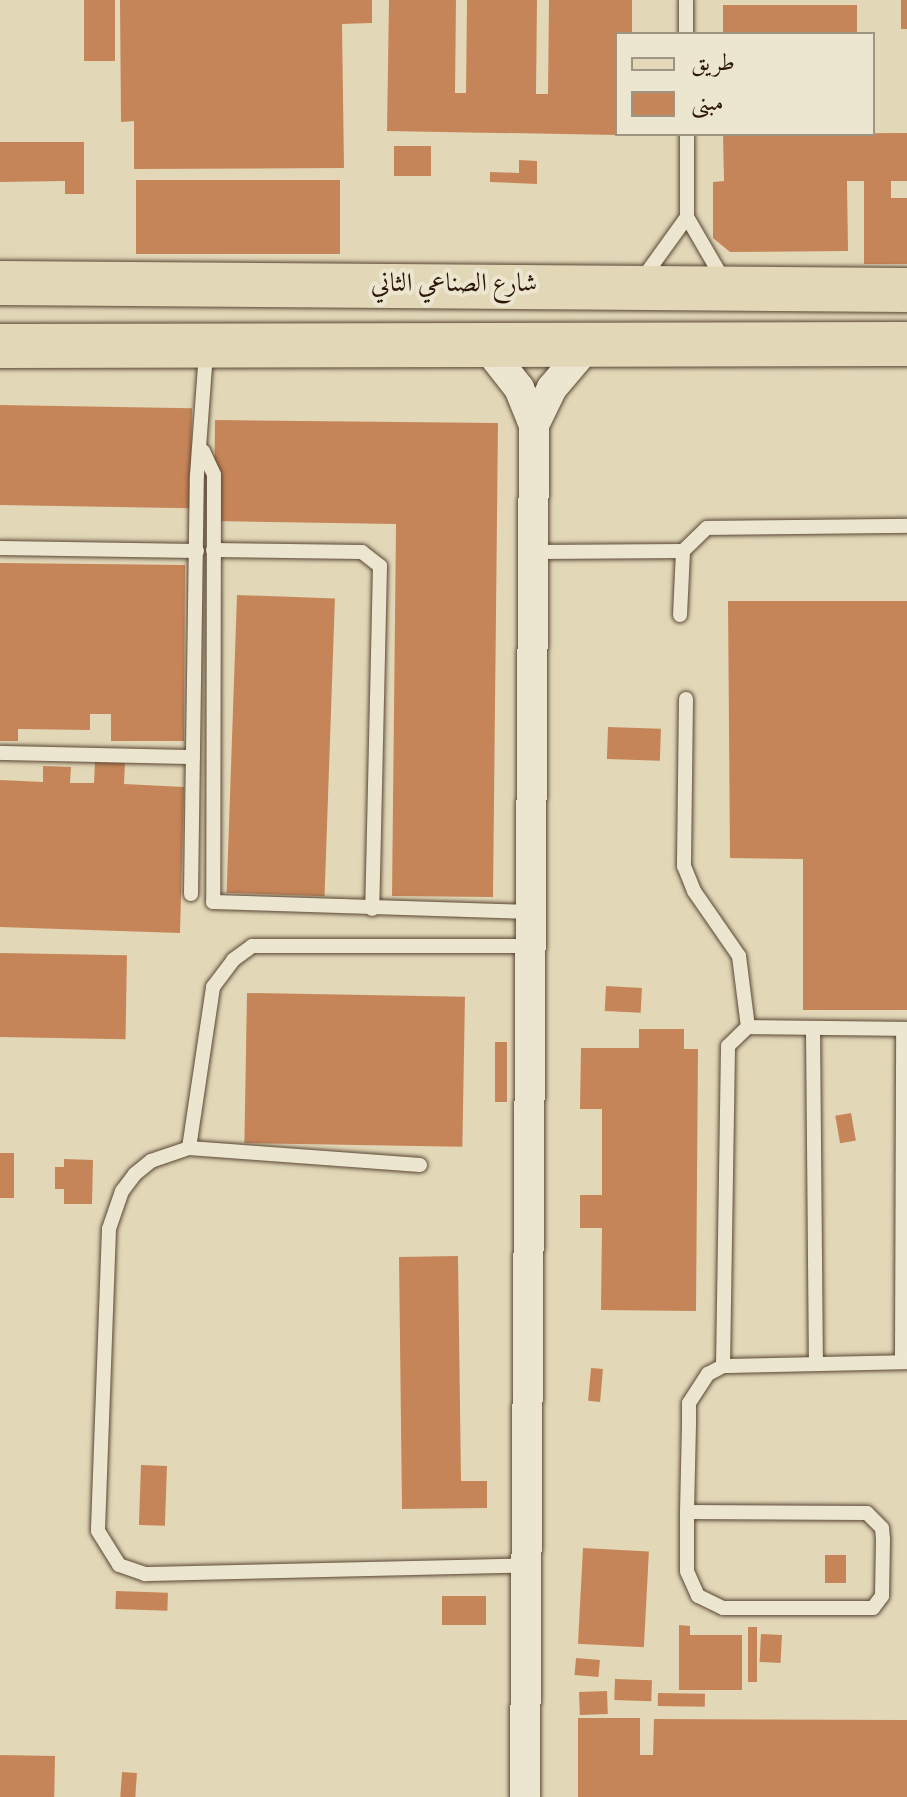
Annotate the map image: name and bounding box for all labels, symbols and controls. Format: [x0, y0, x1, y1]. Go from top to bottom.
legend [615, 32, 875, 136]
text: طريق [691, 48, 735, 78]
text: مبنى [691, 88, 724, 118]
street label: شارع الصناعي الثاني [371, 268, 537, 300]

